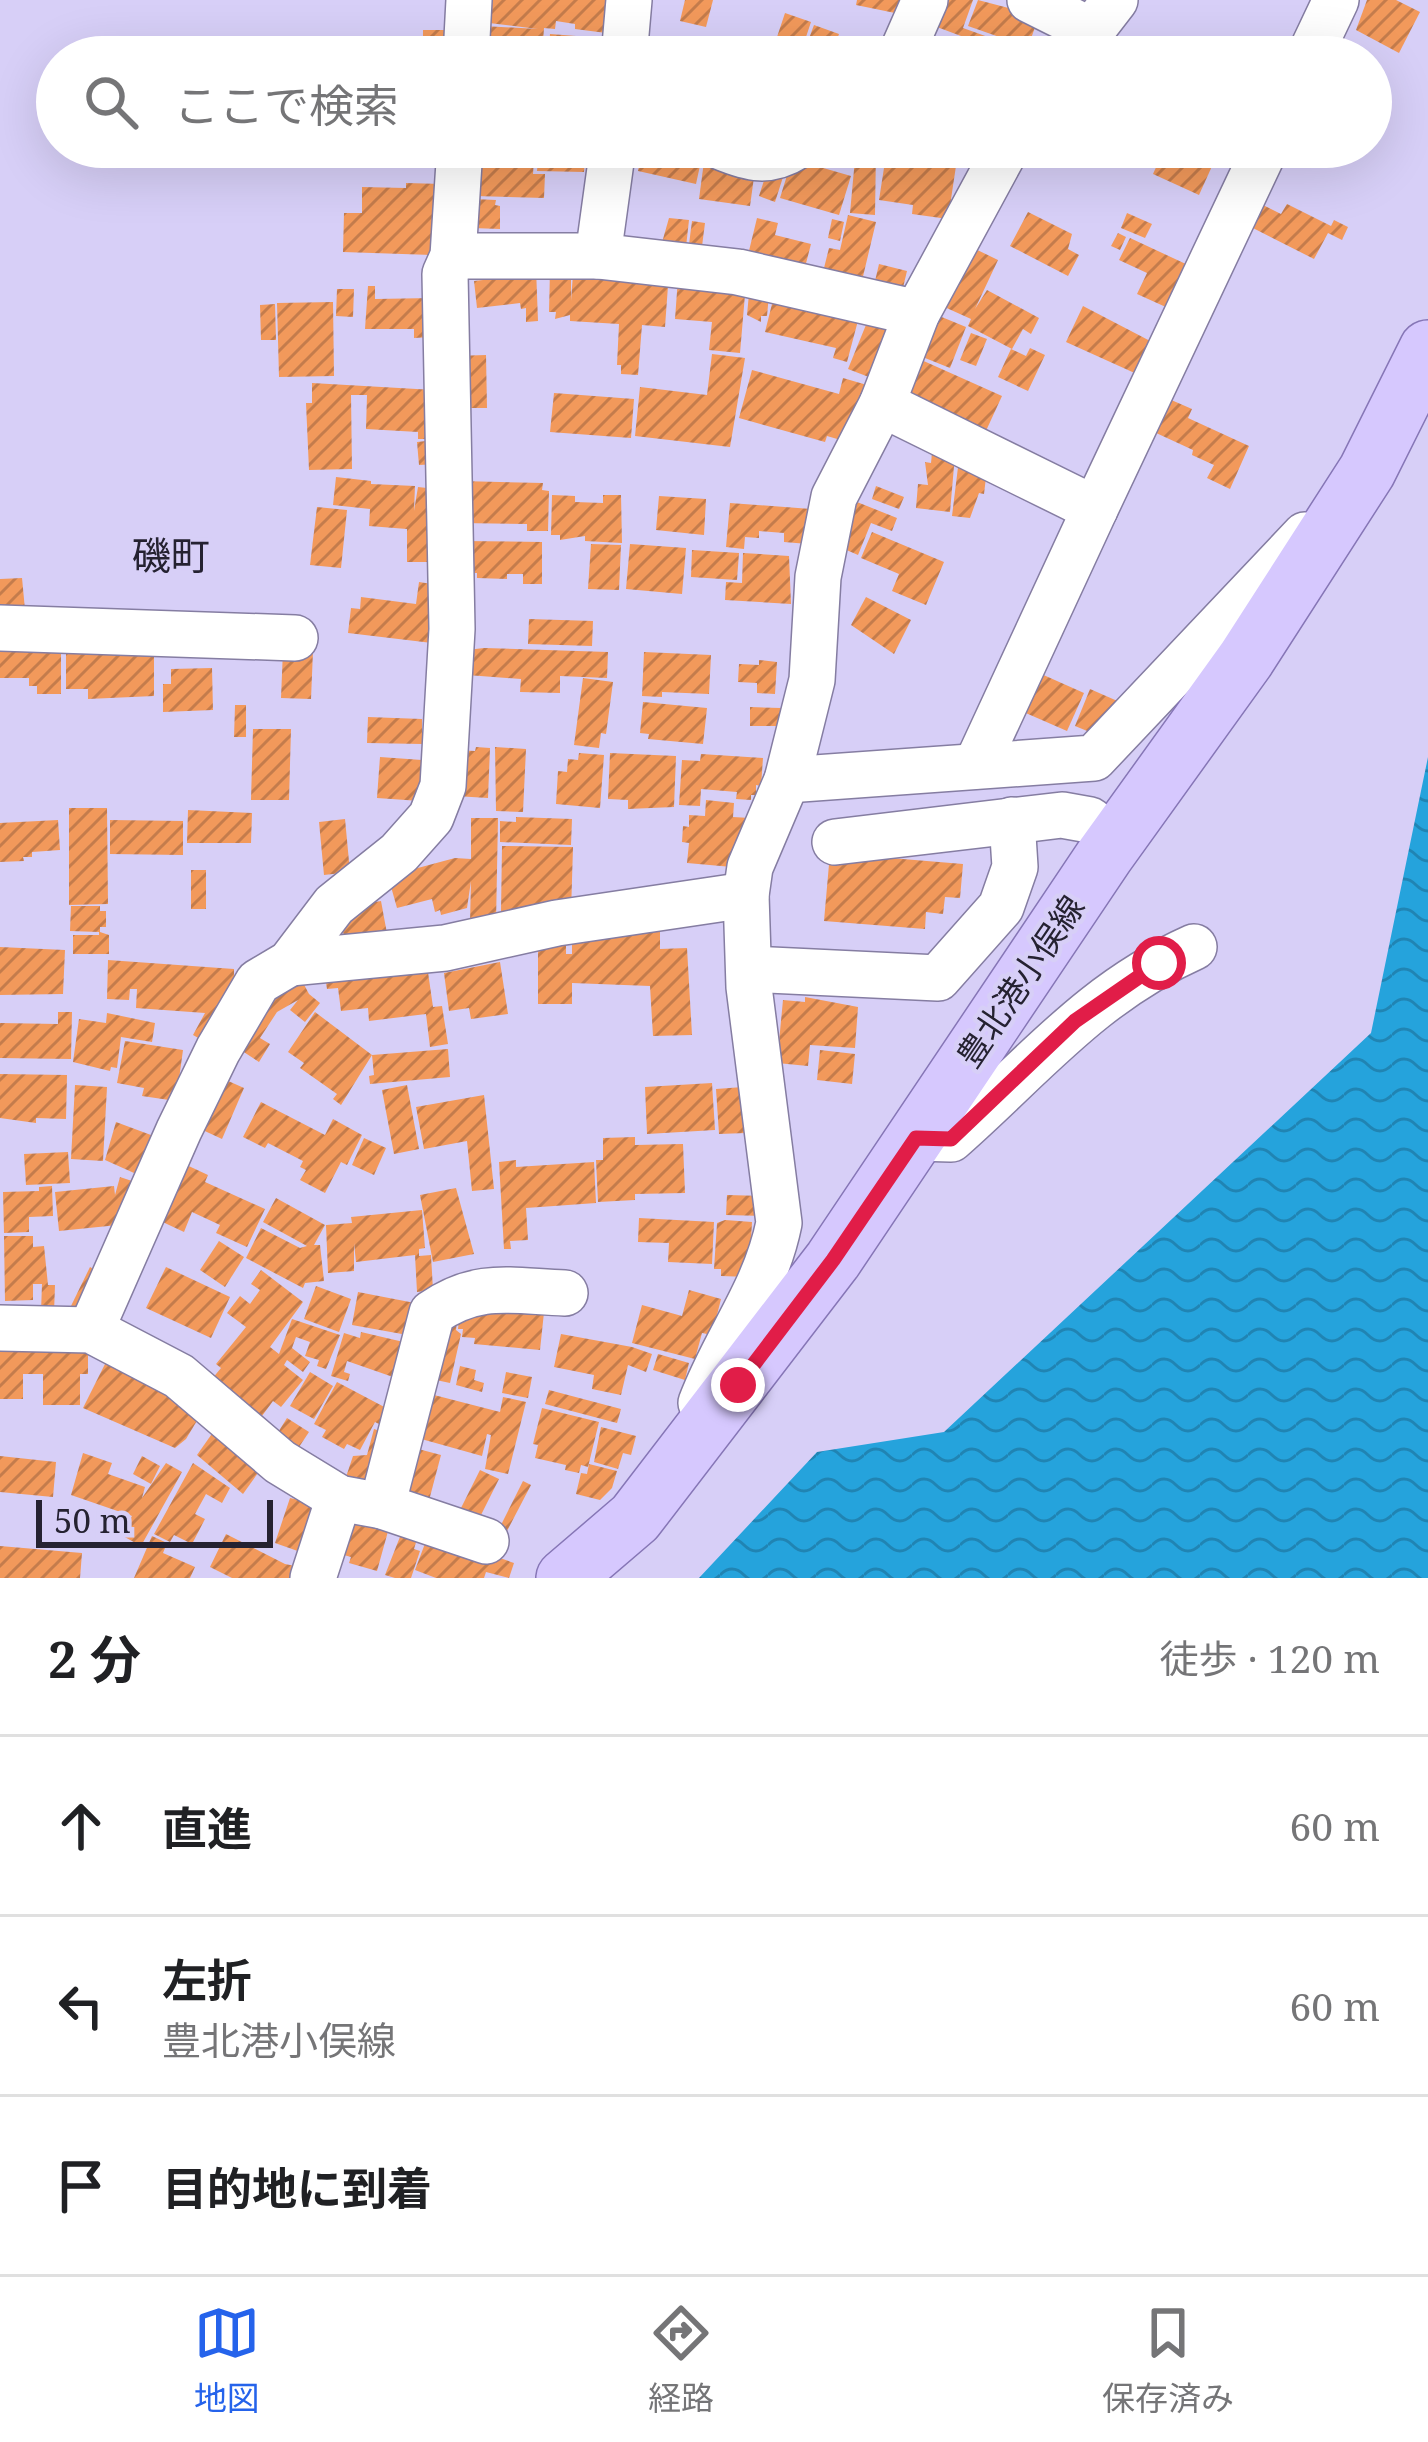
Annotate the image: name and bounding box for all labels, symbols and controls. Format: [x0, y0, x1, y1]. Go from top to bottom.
search box [36, 36, 1392, 168]
icon: search [78, 69, 144, 135]
text: ここで検索 [174, 74, 399, 135]
district label: 磯町 [132, 528, 210, 581]
street label: 豊北港小俣線 [946, 886, 1094, 1076]
route start [1132, 936, 1186, 990]
route end [711, 1358, 765, 1412]
scale bar [36, 1494, 273, 1547]
text: 50 m [54, 1498, 131, 1543]
text: 2 分 [48, 1623, 141, 1693]
text: 徒歩 · 120 m [1160, 1631, 1380, 1684]
icon: ahead [48, 1793, 114, 1859]
text: 直進 [162, 1797, 252, 1858]
text: 60 m [1289, 1799, 1380, 1852]
text: 左折 [162, 1949, 252, 2010]
icon: left [48, 1973, 114, 2039]
text: 60 m [1289, 1979, 1380, 2032]
text: 豊北港小俣線 [162, 2013, 396, 2066]
icon: arrive [48, 2153, 114, 2219]
text: 目的地に到着 [162, 2157, 432, 2218]
tab: 地図 [194, 2300, 260, 2420]
tab: 経路 [648, 2300, 714, 2420]
tab: 保存済み [1102, 2300, 1234, 2420]

